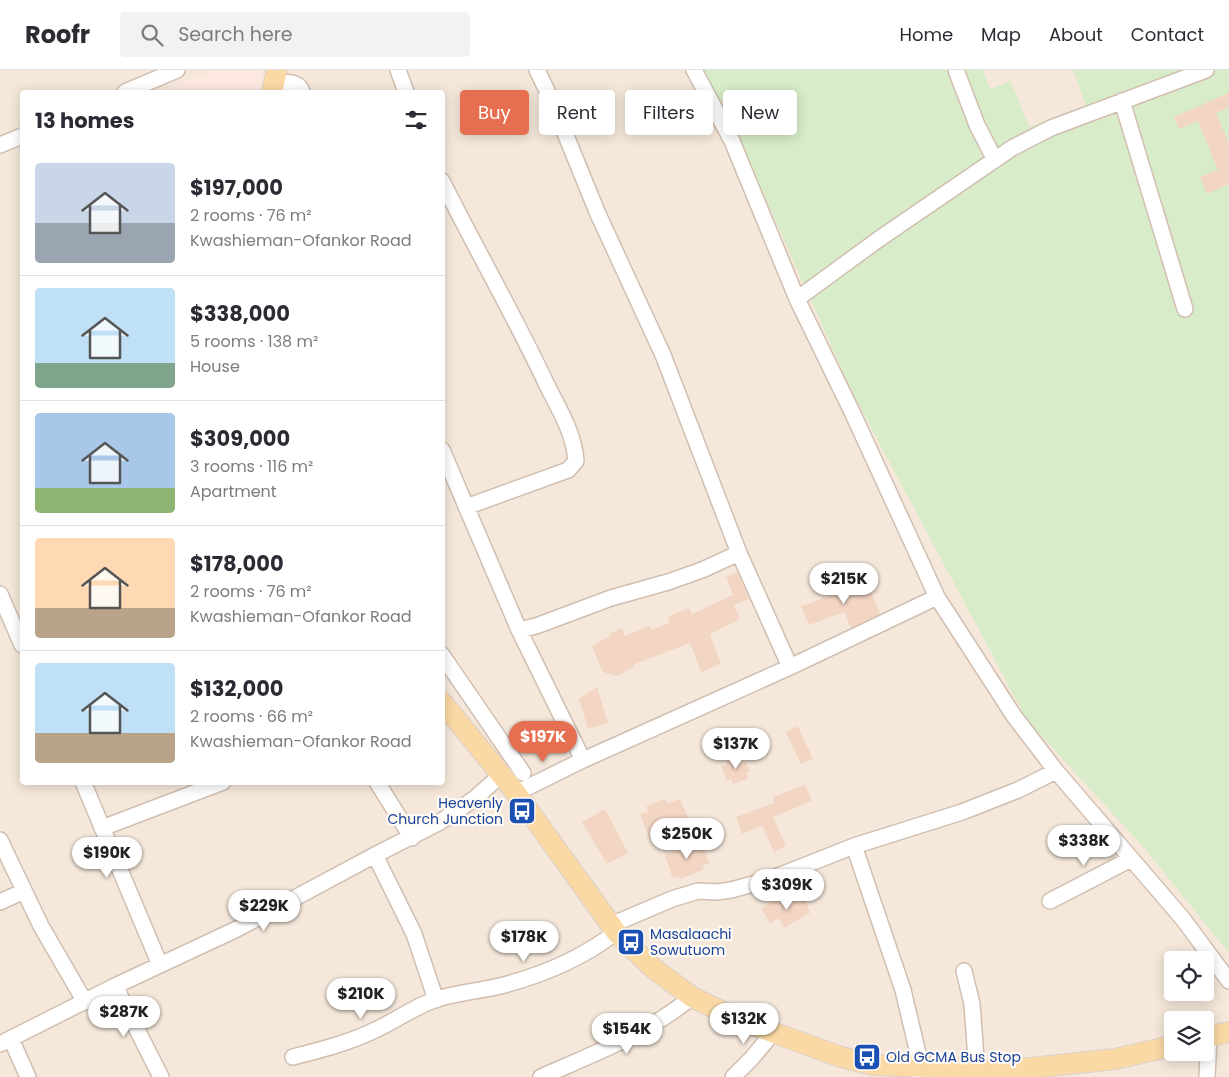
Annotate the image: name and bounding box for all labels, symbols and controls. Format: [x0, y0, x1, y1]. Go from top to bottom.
search box [120, 12, 470, 57]
text: Roofr [25, 18, 90, 51]
icon: search [138, 21, 166, 49]
text: Search here [178, 21, 293, 48]
text: Home [899, 22, 953, 47]
text: Map [981, 22, 1021, 47]
text: About [1049, 22, 1103, 47]
text: Contact [1131, 22, 1204, 47]
chip: Buy [460, 90, 529, 135]
chip: Rent [539, 90, 615, 135]
chip: Filters [625, 90, 713, 135]
chip: New [723, 90, 797, 135]
text: 13 homes [35, 106, 134, 135]
icon: filters [402, 106, 430, 134]
text: $197,000 [190, 173, 283, 202]
icon: home [75, 183, 135, 243]
text: 2 rooms · 76 m² [190, 204, 312, 227]
text: Kwashieman-Ofankor Road [190, 229, 412, 252]
text: $338,000 [190, 299, 290, 328]
icon: home [75, 308, 135, 368]
text: 5 rooms · 138 m² [190, 330, 318, 353]
text: House [190, 355, 240, 378]
text: $309,000 [190, 424, 290, 453]
icon: home [75, 433, 135, 493]
text: 3 rooms · 116 m² [190, 455, 313, 478]
text: Apartment [190, 480, 277, 503]
text: $178,000 [190, 549, 284, 578]
icon: home [75, 558, 135, 618]
pin: $215K [809, 562, 879, 605]
text: $215K [820, 567, 868, 590]
text: 2 rooms · 76 m² [190, 580, 312, 603]
text: Kwashieman-Ofankor Road [190, 605, 412, 628]
text: $132,000 [190, 674, 284, 703]
icon: home [75, 683, 135, 743]
text: 2 rooms · 66 m² [190, 705, 313, 728]
pin: $197K [508, 720, 578, 763]
text: $197K [520, 725, 566, 748]
pin: $137K [701, 728, 771, 770]
text: Kwashieman-Ofankor Road [190, 730, 412, 753]
text: $137K [713, 732, 759, 755]
place label: Heavenly Church Junction [388, 793, 503, 829]
bus stop icon: Heavenly Church Junction [507, 796, 537, 826]
pin: $250K [652, 818, 722, 860]
text: $250K [661, 822, 713, 845]
pin: $338K [1049, 824, 1119, 867]
text: $338K [1058, 829, 1110, 852]
pin: $190K [72, 836, 142, 879]
text: $190K [83, 841, 131, 864]
pin: $309K [752, 868, 822, 911]
text: $309K [761, 873, 813, 896]
pin: $229K [229, 890, 299, 932]
text: $229K [239, 894, 289, 917]
pin: $178K [489, 920, 559, 963]
place label: Masalaachi Sowutuom [650, 924, 732, 960]
text: $178K [501, 925, 547, 948]
bus stop icon: Masalaachi Sowutuom [616, 927, 646, 957]
map controls [1164, 951, 1214, 1061]
button: locate [1164, 951, 1214, 1001]
pin: $210K [326, 978, 396, 1020]
text: $210K [337, 982, 385, 1005]
pin: $287K [89, 996, 159, 1038]
text: $287K [99, 1000, 149, 1023]
pin: $132K [709, 1002, 779, 1045]
text: $132K [721, 1007, 767, 1030]
button: layers [1164, 1011, 1214, 1061]
pin: $154K [592, 1012, 662, 1055]
text: $154K [603, 1017, 651, 1040]
bus stop icon: Old GCMA Bus Stop [852, 1042, 882, 1072]
place label: Old GCMA Bus Stop [886, 1047, 1021, 1067]

